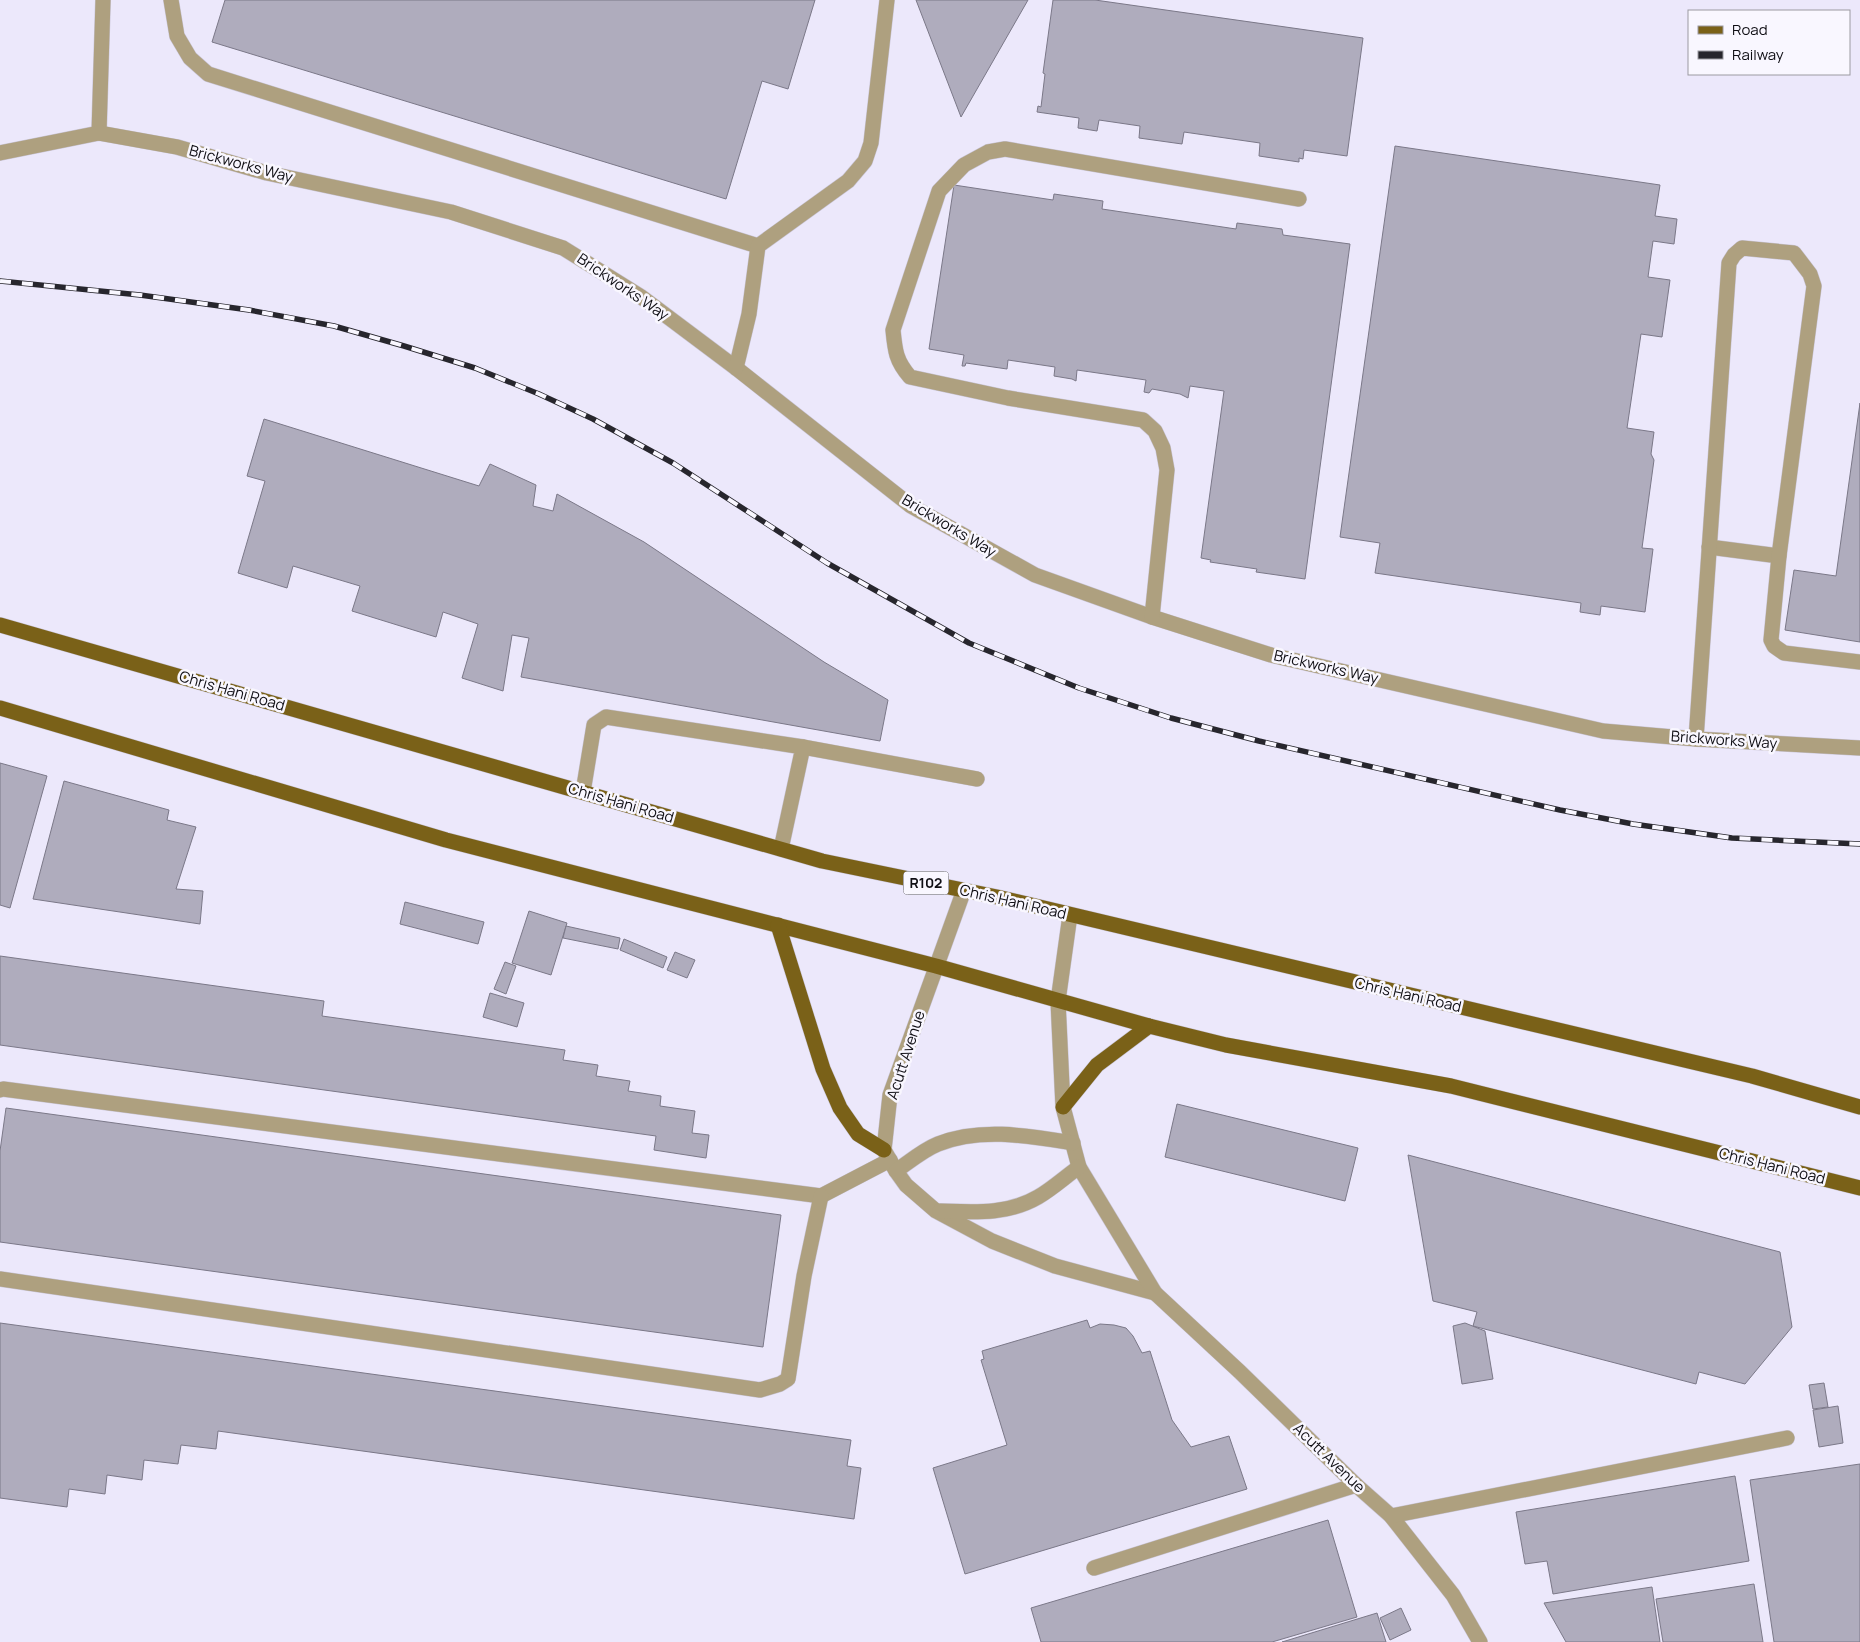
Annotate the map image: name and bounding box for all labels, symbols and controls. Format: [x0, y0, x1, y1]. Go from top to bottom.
legend [1688, 10, 1850, 75]
text: Road [1732, 19, 1768, 40]
text: Railway [1732, 44, 1784, 65]
street label: Brickworks Way [187, 140, 295, 187]
street label: Brickworks Way [573, 248, 673, 325]
street label: Brickworks Way [898, 489, 1000, 562]
street label: Brickworks Way [1272, 644, 1381, 689]
street label: Chris Hani Road [177, 665, 287, 716]
street label: Brickworks Way [1670, 725, 1778, 754]
street label: Chris Hani Road [566, 777, 676, 828]
road number: R102 [904, 871, 948, 894]
street label: Chris Hani Road [958, 879, 1069, 924]
street label: Chris Hani Road [1353, 972, 1464, 1017]
street label: Acutt Avenue [881, 1008, 930, 1102]
street label: Chris Hani Road [1717, 1142, 1828, 1189]
street label: Acutt Avenue [1289, 1418, 1370, 1497]

